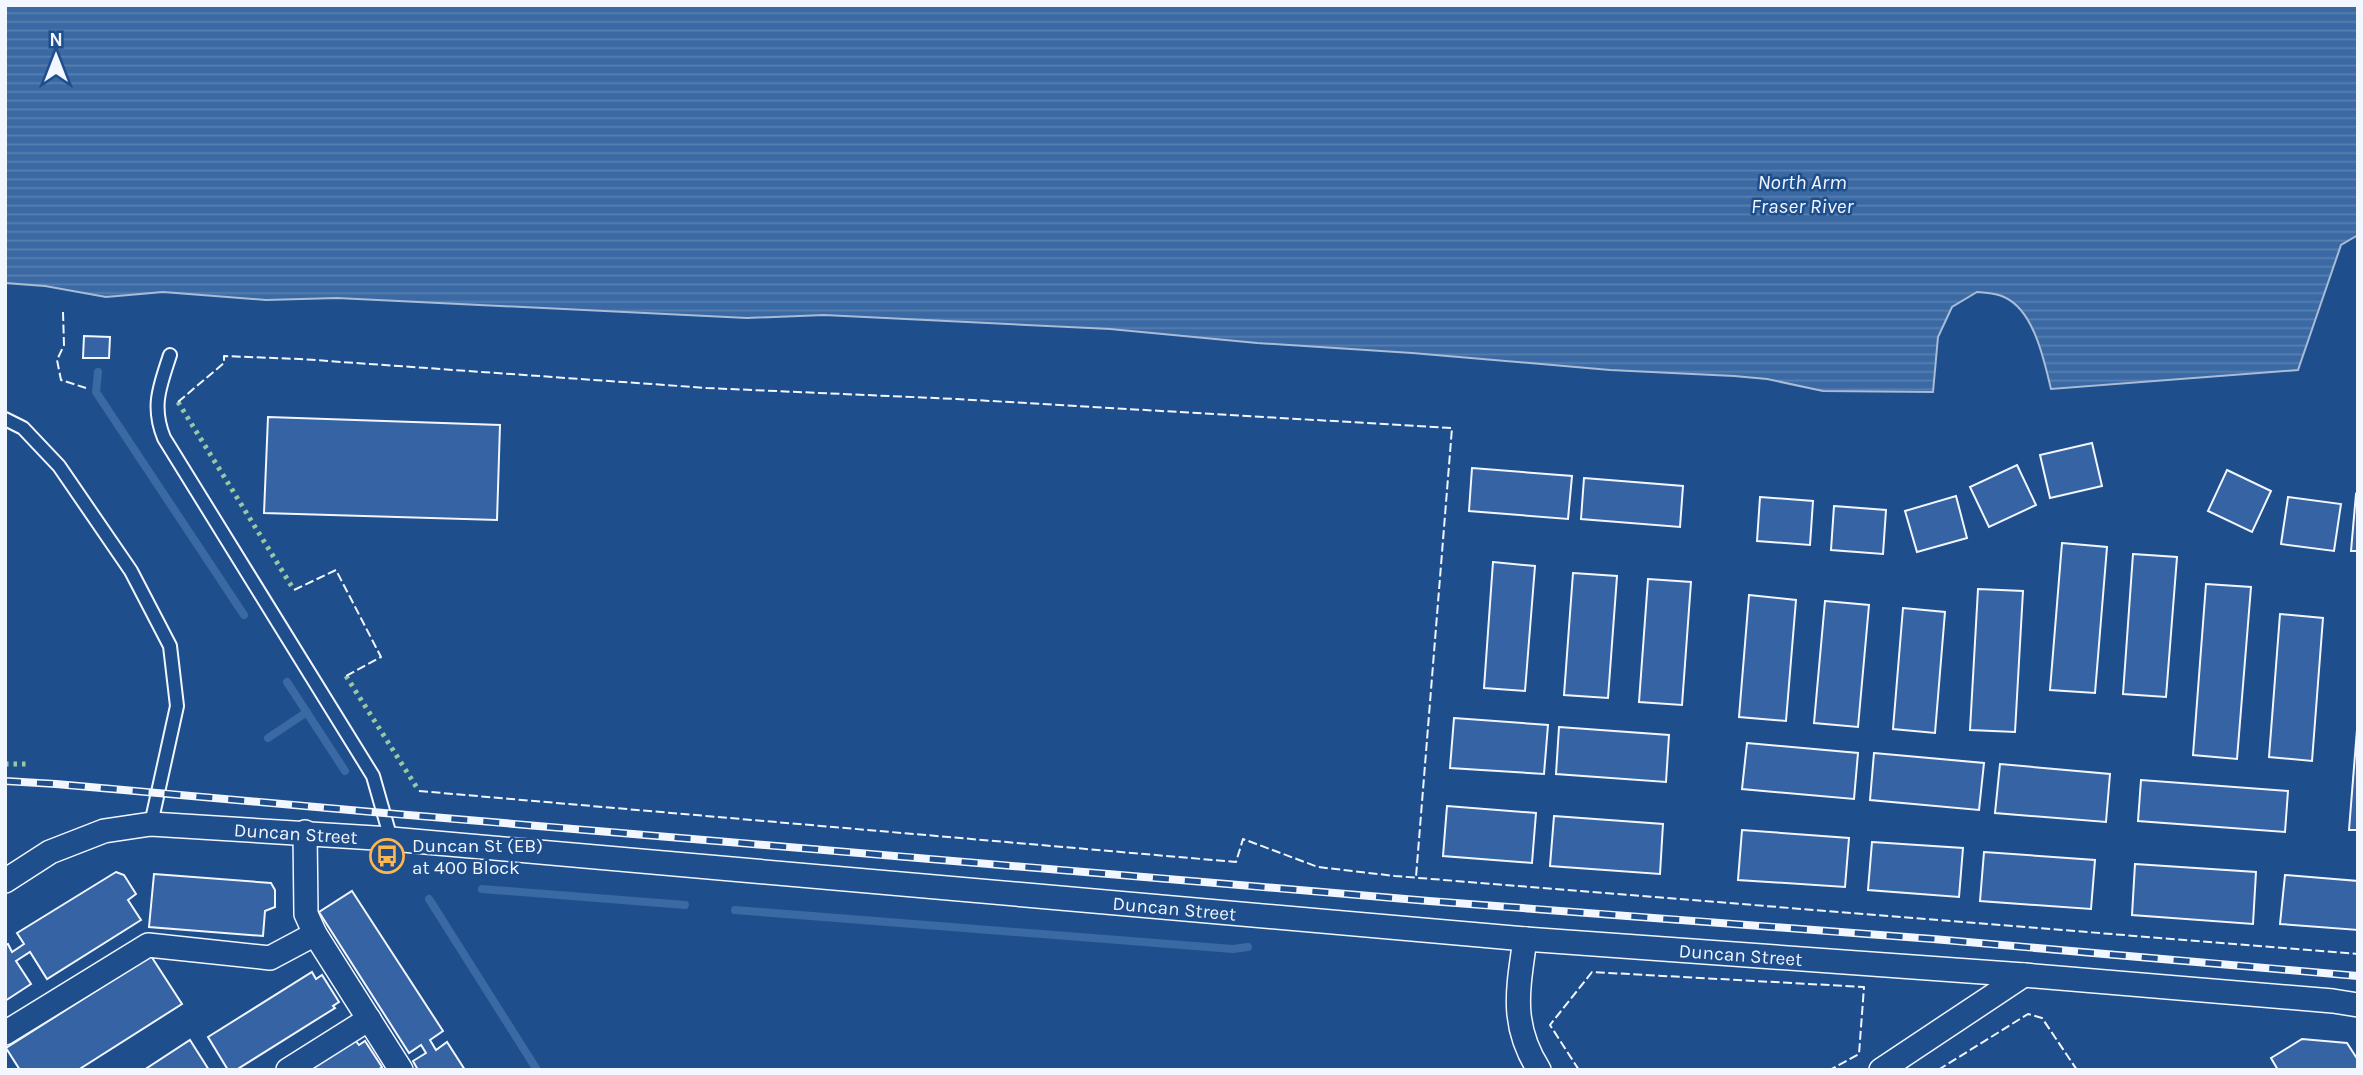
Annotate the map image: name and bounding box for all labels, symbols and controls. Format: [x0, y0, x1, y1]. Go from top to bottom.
north arrow [21, 21, 91, 91]
text: N [49, 29, 63, 51]
water label: North Arm Fraser River [1751, 170, 1854, 218]
street label: Duncan Street [233, 819, 358, 849]
place label: Duncan St (EB) at 400 Block [412, 835, 543, 879]
bus stop icon: Duncan St (EB) at 400 Block [368, 837, 406, 875]
street label: Duncan Street [1112, 893, 1237, 925]
street label: Duncan Street [1678, 940, 1803, 971]

